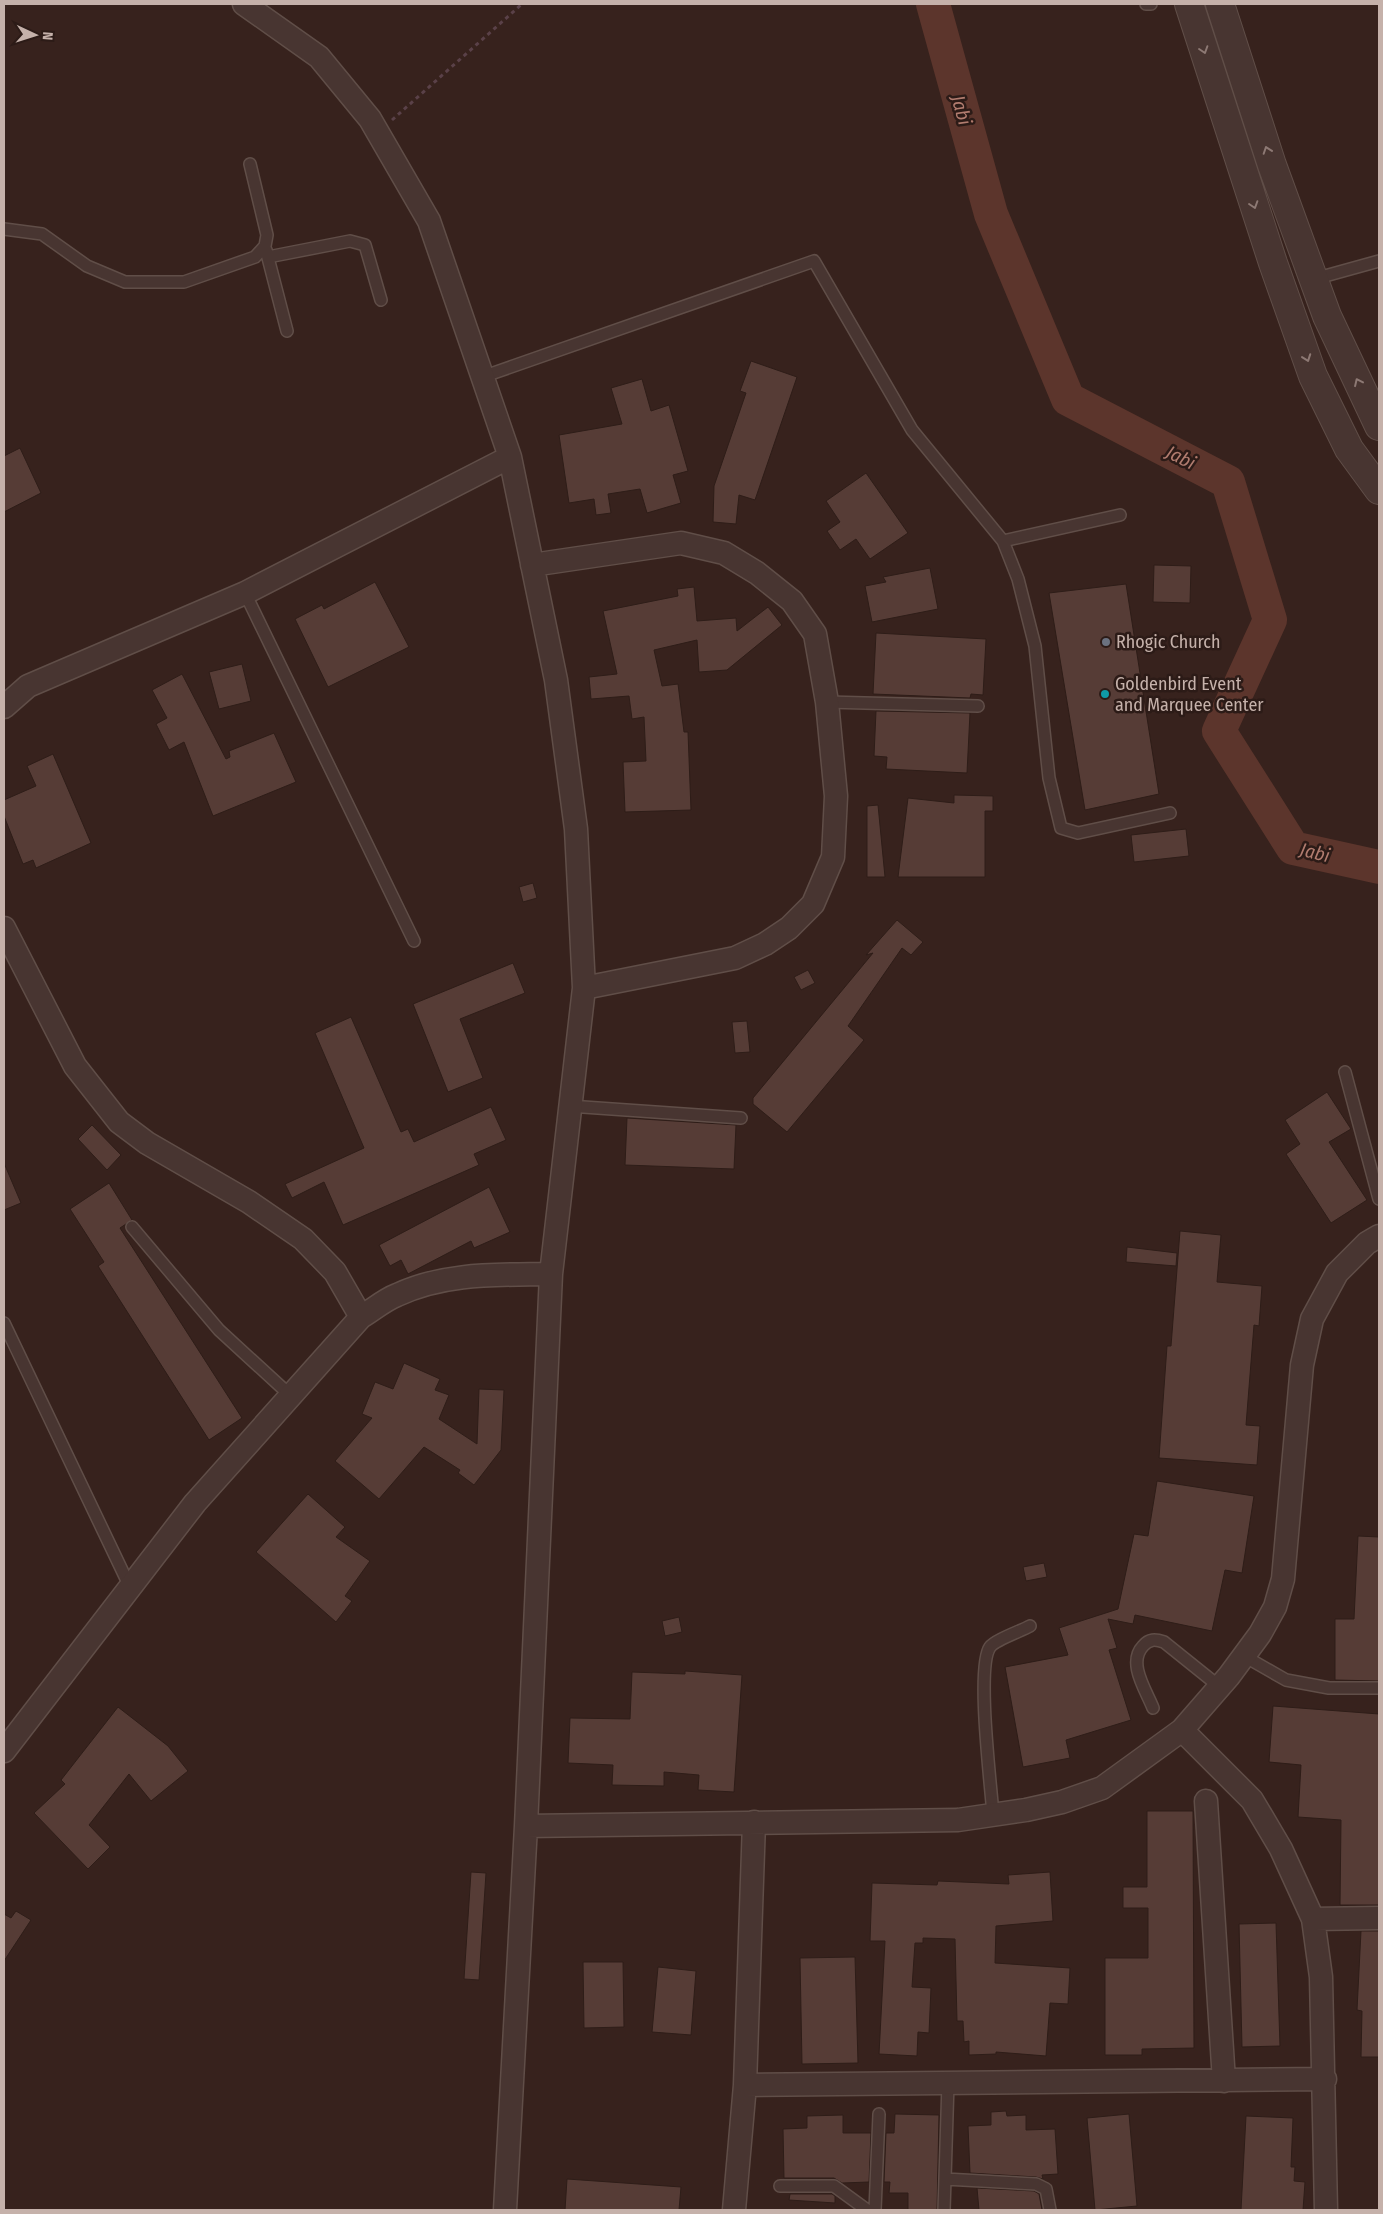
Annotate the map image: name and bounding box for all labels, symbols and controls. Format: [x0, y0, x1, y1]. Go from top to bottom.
north arrow [10, 10, 60, 60]
text: N [39, 31, 56, 41]
one-way arrow [1198, 45, 1208, 54]
water label: Jabi [946, 92, 977, 128]
one-way arrow [1263, 146, 1273, 154]
one-way arrow [1248, 200, 1258, 208]
one-way arrow [1301, 353, 1311, 362]
one-way arrow [1354, 378, 1365, 387]
water label: Jabi [1161, 440, 1199, 475]
place label: Rhogic Church [1116, 631, 1221, 653]
marker: Rhogic Church [1100, 636, 1112, 648]
place label: Goldenbird Event and Marquee Center [1115, 673, 1264, 716]
marker: Goldenbird Event and Marquee Center [1099, 688, 1111, 700]
water label: Jabi [1297, 837, 1332, 867]

